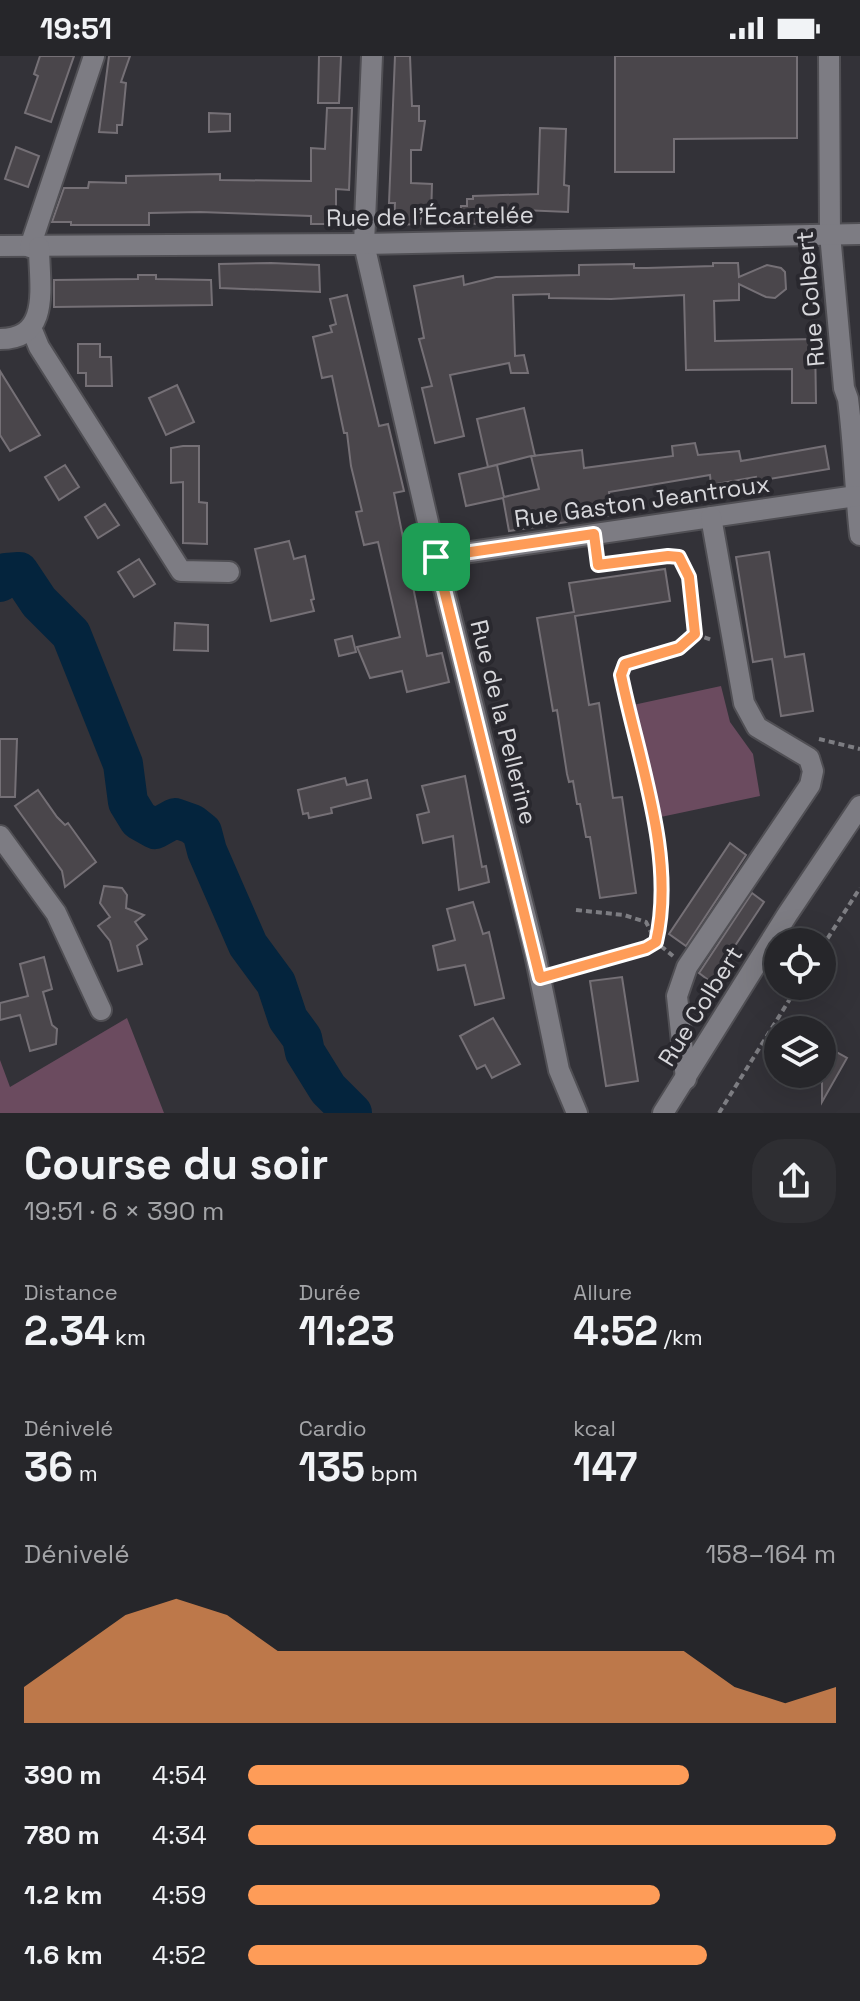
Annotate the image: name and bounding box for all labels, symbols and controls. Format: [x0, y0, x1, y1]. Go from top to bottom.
text: 19:51 [40, 9, 112, 48]
street label: Rue de l'Écartelée [326, 199, 534, 233]
street label: Rue Colbert [789, 230, 831, 368]
street label: Rue Gaston Jeantroux [512, 468, 772, 534]
pin [402, 523, 470, 591]
icon: arrive [414, 535, 458, 579]
street label: Rue de la Pellerine [464, 616, 544, 828]
map controls [764, 928, 836, 1088]
button: locate [764, 928, 836, 1000]
street label: Rue Colbert [651, 940, 749, 1072]
button: layers [764, 1016, 836, 1088]
text: Course du soir [24, 1136, 328, 1192]
button: share [752, 1139, 836, 1223]
text: 19:51 · 6 × 390 m [24, 1194, 224, 1228]
text: Distance [24, 1278, 118, 1306]
text: Durée [299, 1278, 361, 1306]
text: Allure [573, 1278, 632, 1306]
text: 2.34 [24, 1306, 109, 1357]
text: 11:23 [299, 1306, 395, 1357]
text: 4:52 [573, 1306, 658, 1357]
text: km [109, 1323, 146, 1351]
text: /km [658, 1323, 703, 1351]
text: Dénivelé [24, 1414, 113, 1442]
text: Cardio [299, 1414, 366, 1442]
text: kcal [573, 1414, 616, 1442]
text: 36 [24, 1442, 73, 1493]
text: 135 [299, 1442, 365, 1493]
text: 147 [573, 1442, 637, 1493]
text: m [73, 1459, 98, 1487]
text: bpm [365, 1459, 418, 1487]
text: Dénivelé [24, 1537, 130, 1571]
text: 158–164 m [706, 1537, 836, 1571]
text: 390 m [24, 1758, 102, 1792]
text: 4:54 [152, 1758, 207, 1792]
text: 780 m [24, 1818, 100, 1852]
text: 4:34 [152, 1818, 207, 1852]
text: 1.2 km [24, 1878, 102, 1912]
text: 4:59 [152, 1878, 206, 1912]
text: 1.6 km [24, 1938, 103, 1972]
text: 4:52 [152, 1938, 206, 1972]

